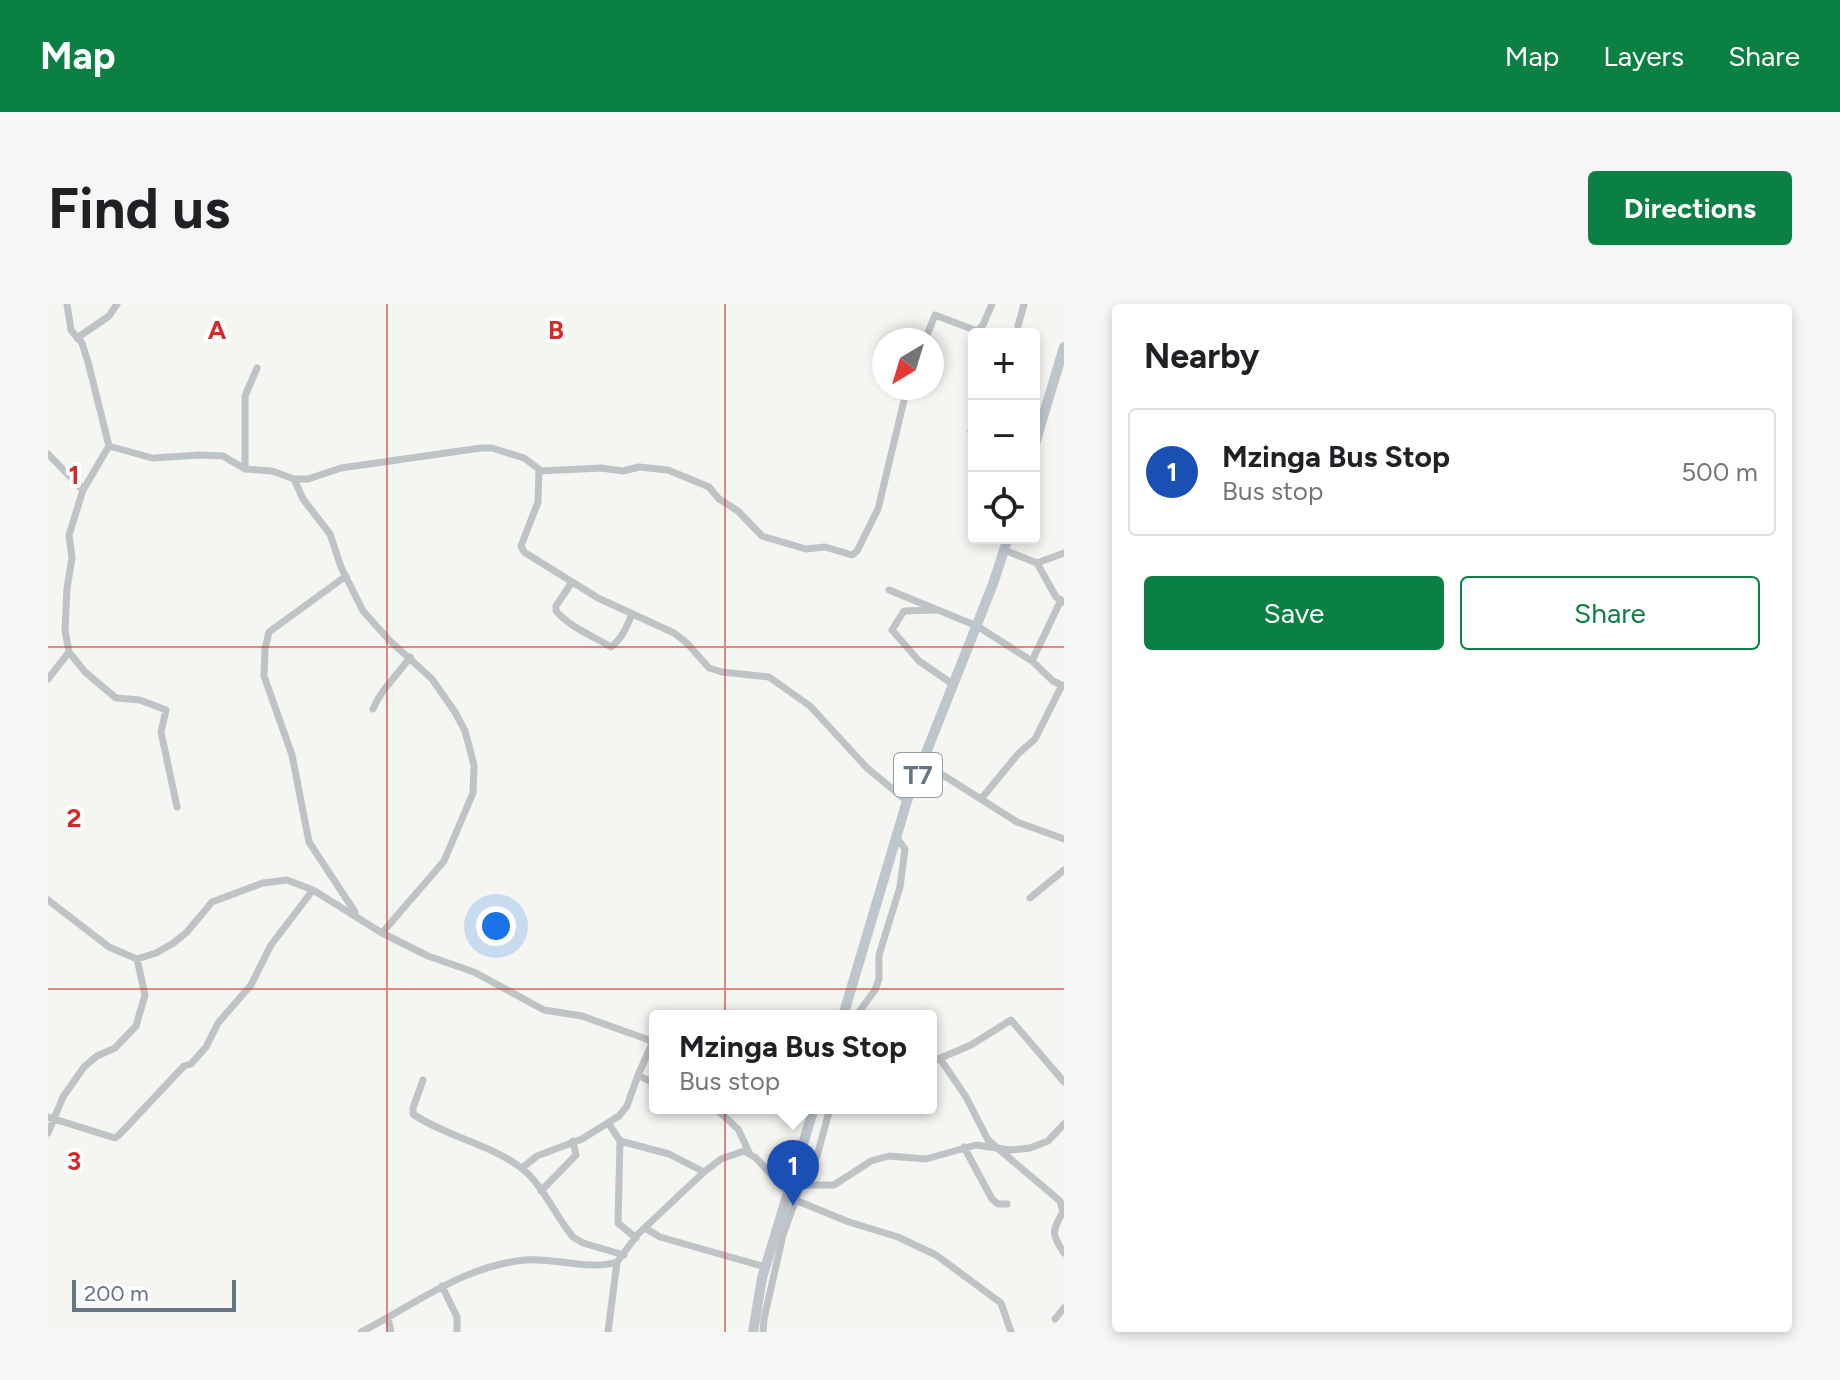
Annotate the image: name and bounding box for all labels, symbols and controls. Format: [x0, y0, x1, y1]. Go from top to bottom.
text: Map [40, 33, 116, 79]
text: Map [1505, 39, 1559, 73]
text: Layers [1603, 39, 1684, 73]
text: Share [1728, 39, 1800, 73]
button: Directions [1588, 171, 1792, 245]
text: Find us [48, 175, 230, 242]
text: A [208, 314, 227, 346]
text: B [548, 314, 564, 346]
north arrow [872, 328, 944, 400]
map controls [968, 328, 1040, 544]
button: + [968, 328, 1040, 400]
text: Nearby [1144, 336, 1259, 377]
button: − [968, 400, 1040, 472]
text: Mzinga Bus Stop [1222, 438, 1450, 475]
text: 1 [1167, 456, 1177, 488]
text: 500 m [1681, 456, 1758, 488]
text: 1 [69, 459, 79, 491]
button: locate [968, 472, 1040, 544]
text: Bus stop [1222, 475, 1323, 507]
button: Save [1144, 576, 1444, 650]
button: Share [1460, 576, 1760, 650]
road number: T7 [894, 753, 942, 797]
text: 2 [66, 802, 82, 834]
your location [476, 906, 516, 946]
popup [649, 1010, 937, 1114]
text: Mzinga Bus Stop [679, 1028, 907, 1065]
text: Bus stop [679, 1065, 780, 1097]
pin: 1 [767, 1140, 819, 1206]
text: 3 [67, 1145, 81, 1177]
scale bar [72, 1276, 236, 1312]
text: 200 m [84, 1280, 149, 1307]

